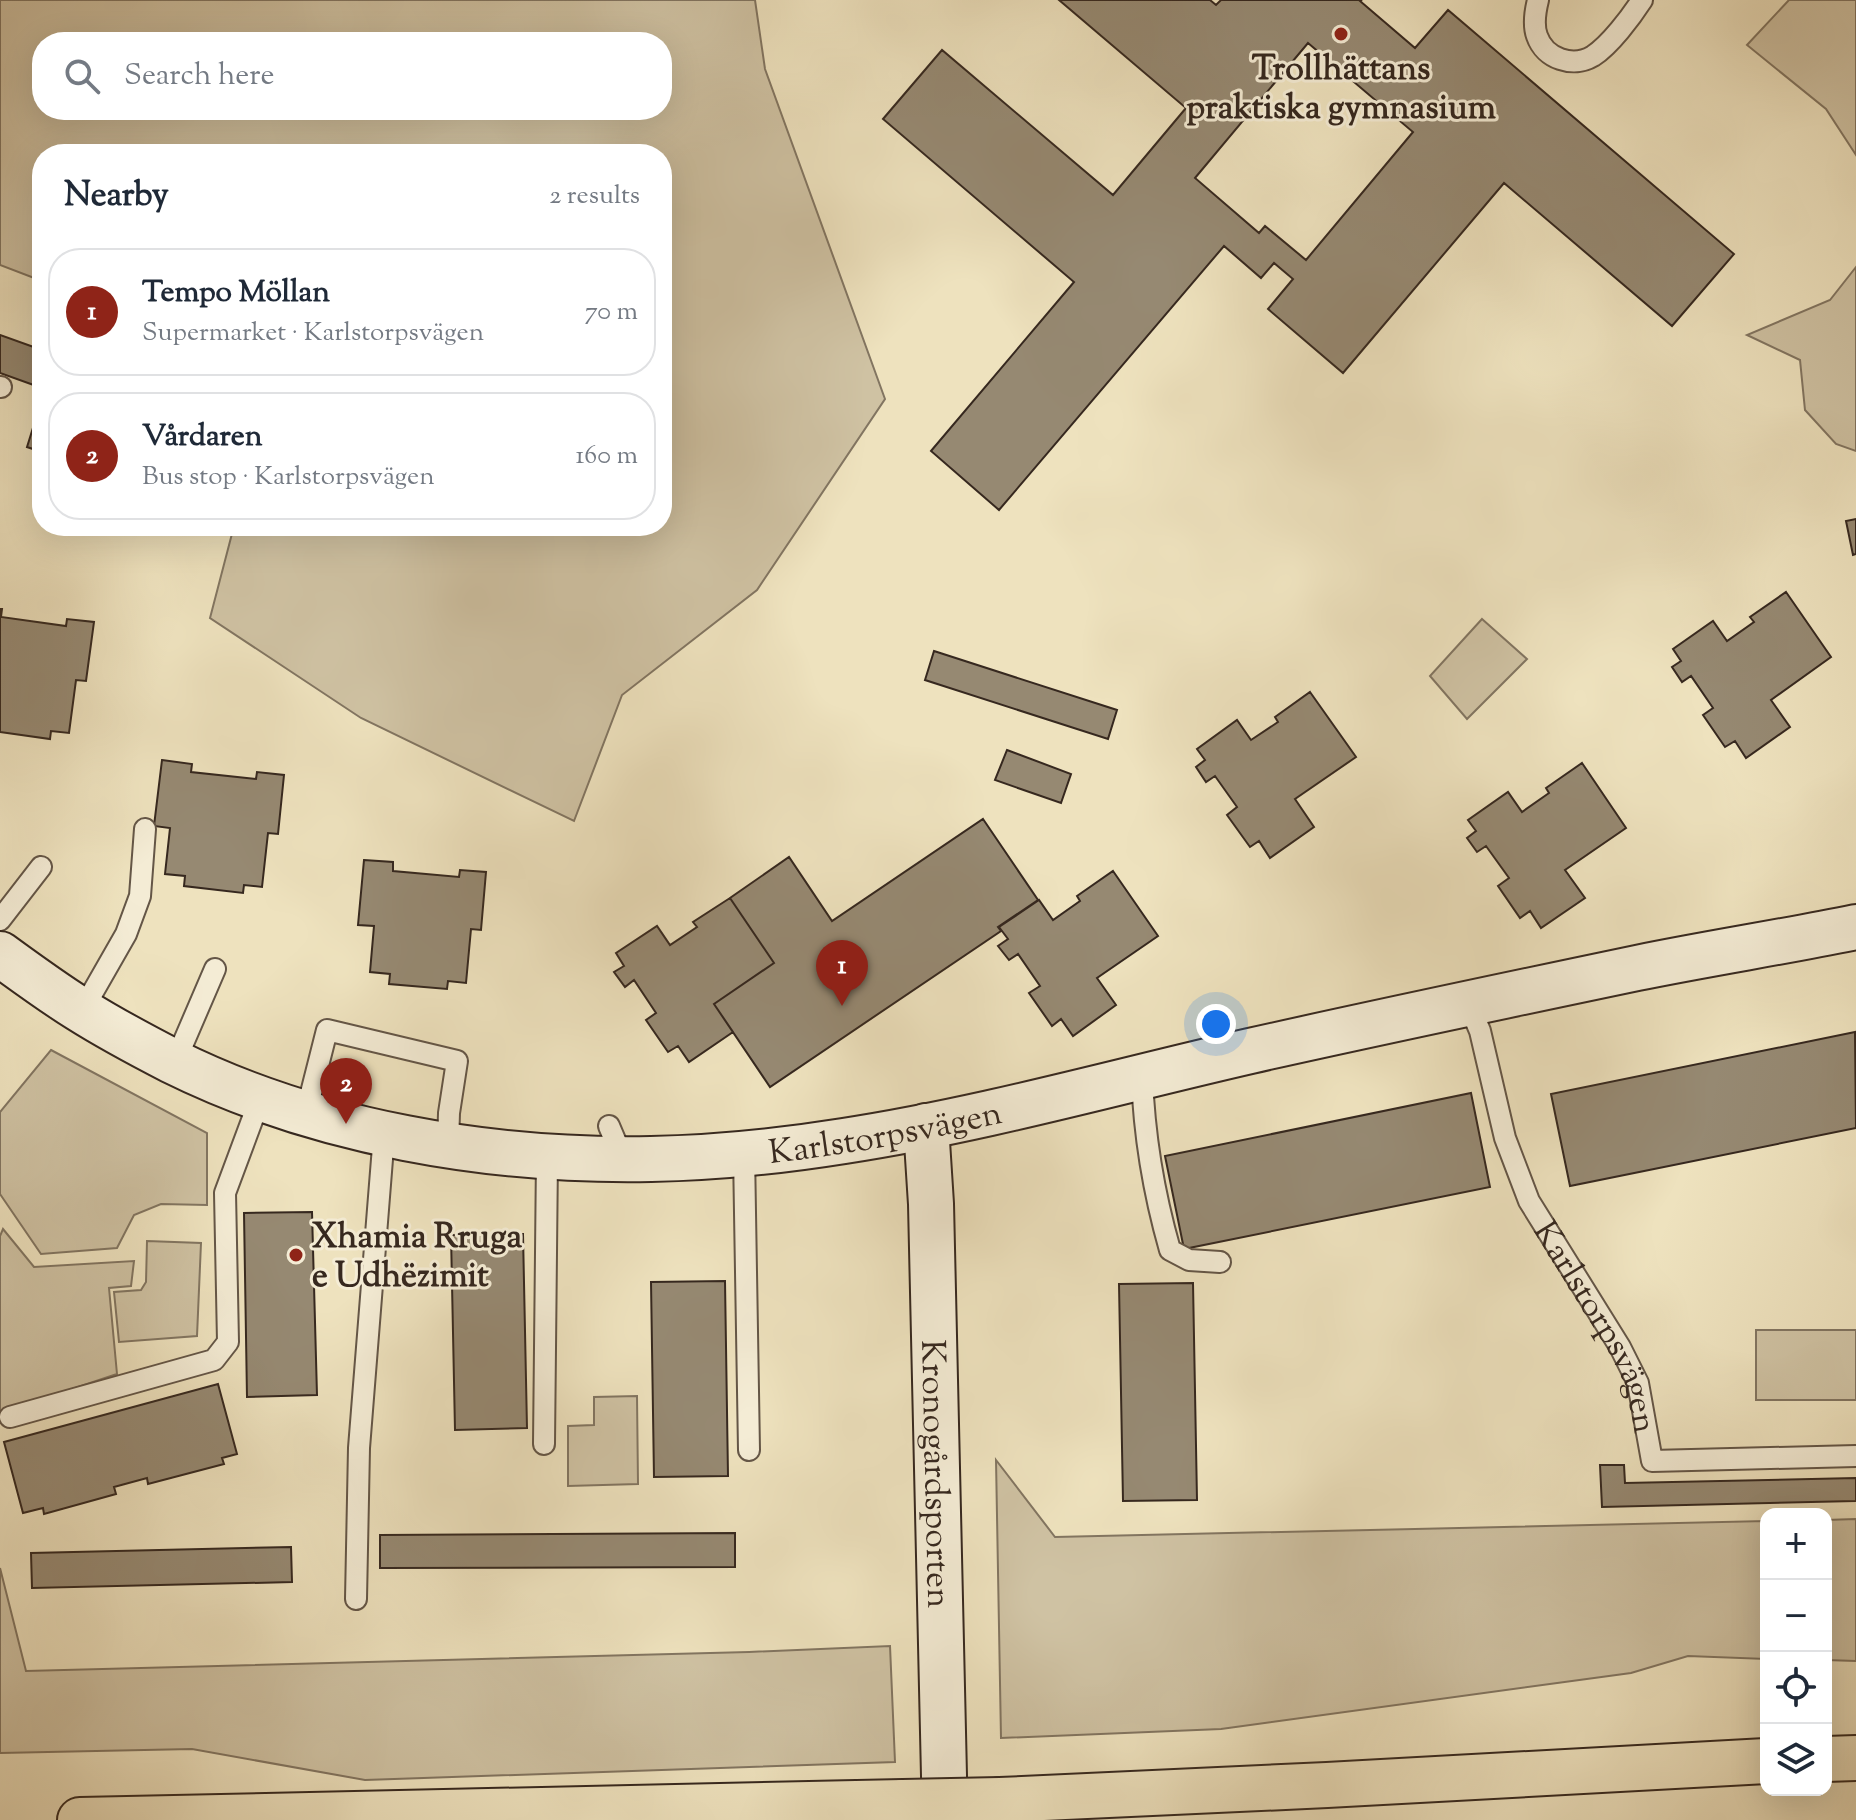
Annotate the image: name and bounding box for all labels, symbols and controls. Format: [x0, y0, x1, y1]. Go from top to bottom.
marker: Trollhättans praktiska gymnasium [1332, 25, 1350, 43]
search box [32, 32, 672, 120]
place label: Trollhättans praktiska gymnasium [1186, 46, 1496, 134]
icon: search [60, 54, 104, 98]
text: Search here [124, 55, 274, 98]
text: Nearby [64, 172, 169, 221]
text: 2 results [549, 178, 640, 215]
text: Tempo Möllan [142, 272, 330, 315]
text: 1 [88, 294, 96, 331]
text: 70 m [585, 294, 638, 331]
text: Supermarket · Karlstorpsvägen [142, 315, 484, 352]
text: Vårdaren [142, 416, 262, 459]
text: 2 [86, 438, 98, 475]
text: 160 m [575, 438, 638, 475]
text: Bus stop · Karlstorpsvägen [142, 459, 435, 496]
pin: 1 [816, 940, 868, 1006]
your location [1196, 1004, 1236, 1044]
pin: 2 [320, 1058, 372, 1124]
street label: Karlstorpsvägen [766, 1090, 1007, 1179]
street label: Karlstorpsvägen [1519, 1212, 1668, 1437]
place label: Xhamia Rruga e Udhëzimit [312, 1214, 523, 1302]
marker: Xhamia Rruga e Udhëzimit [287, 1246, 305, 1264]
street label: Kronogårdsporten [906, 1339, 961, 1609]
map controls [1760, 1508, 1832, 1796]
button: + [1760, 1508, 1832, 1580]
button: − [1760, 1580, 1832, 1652]
button: locate [1760, 1652, 1832, 1724]
button: layers [1760, 1724, 1832, 1796]

